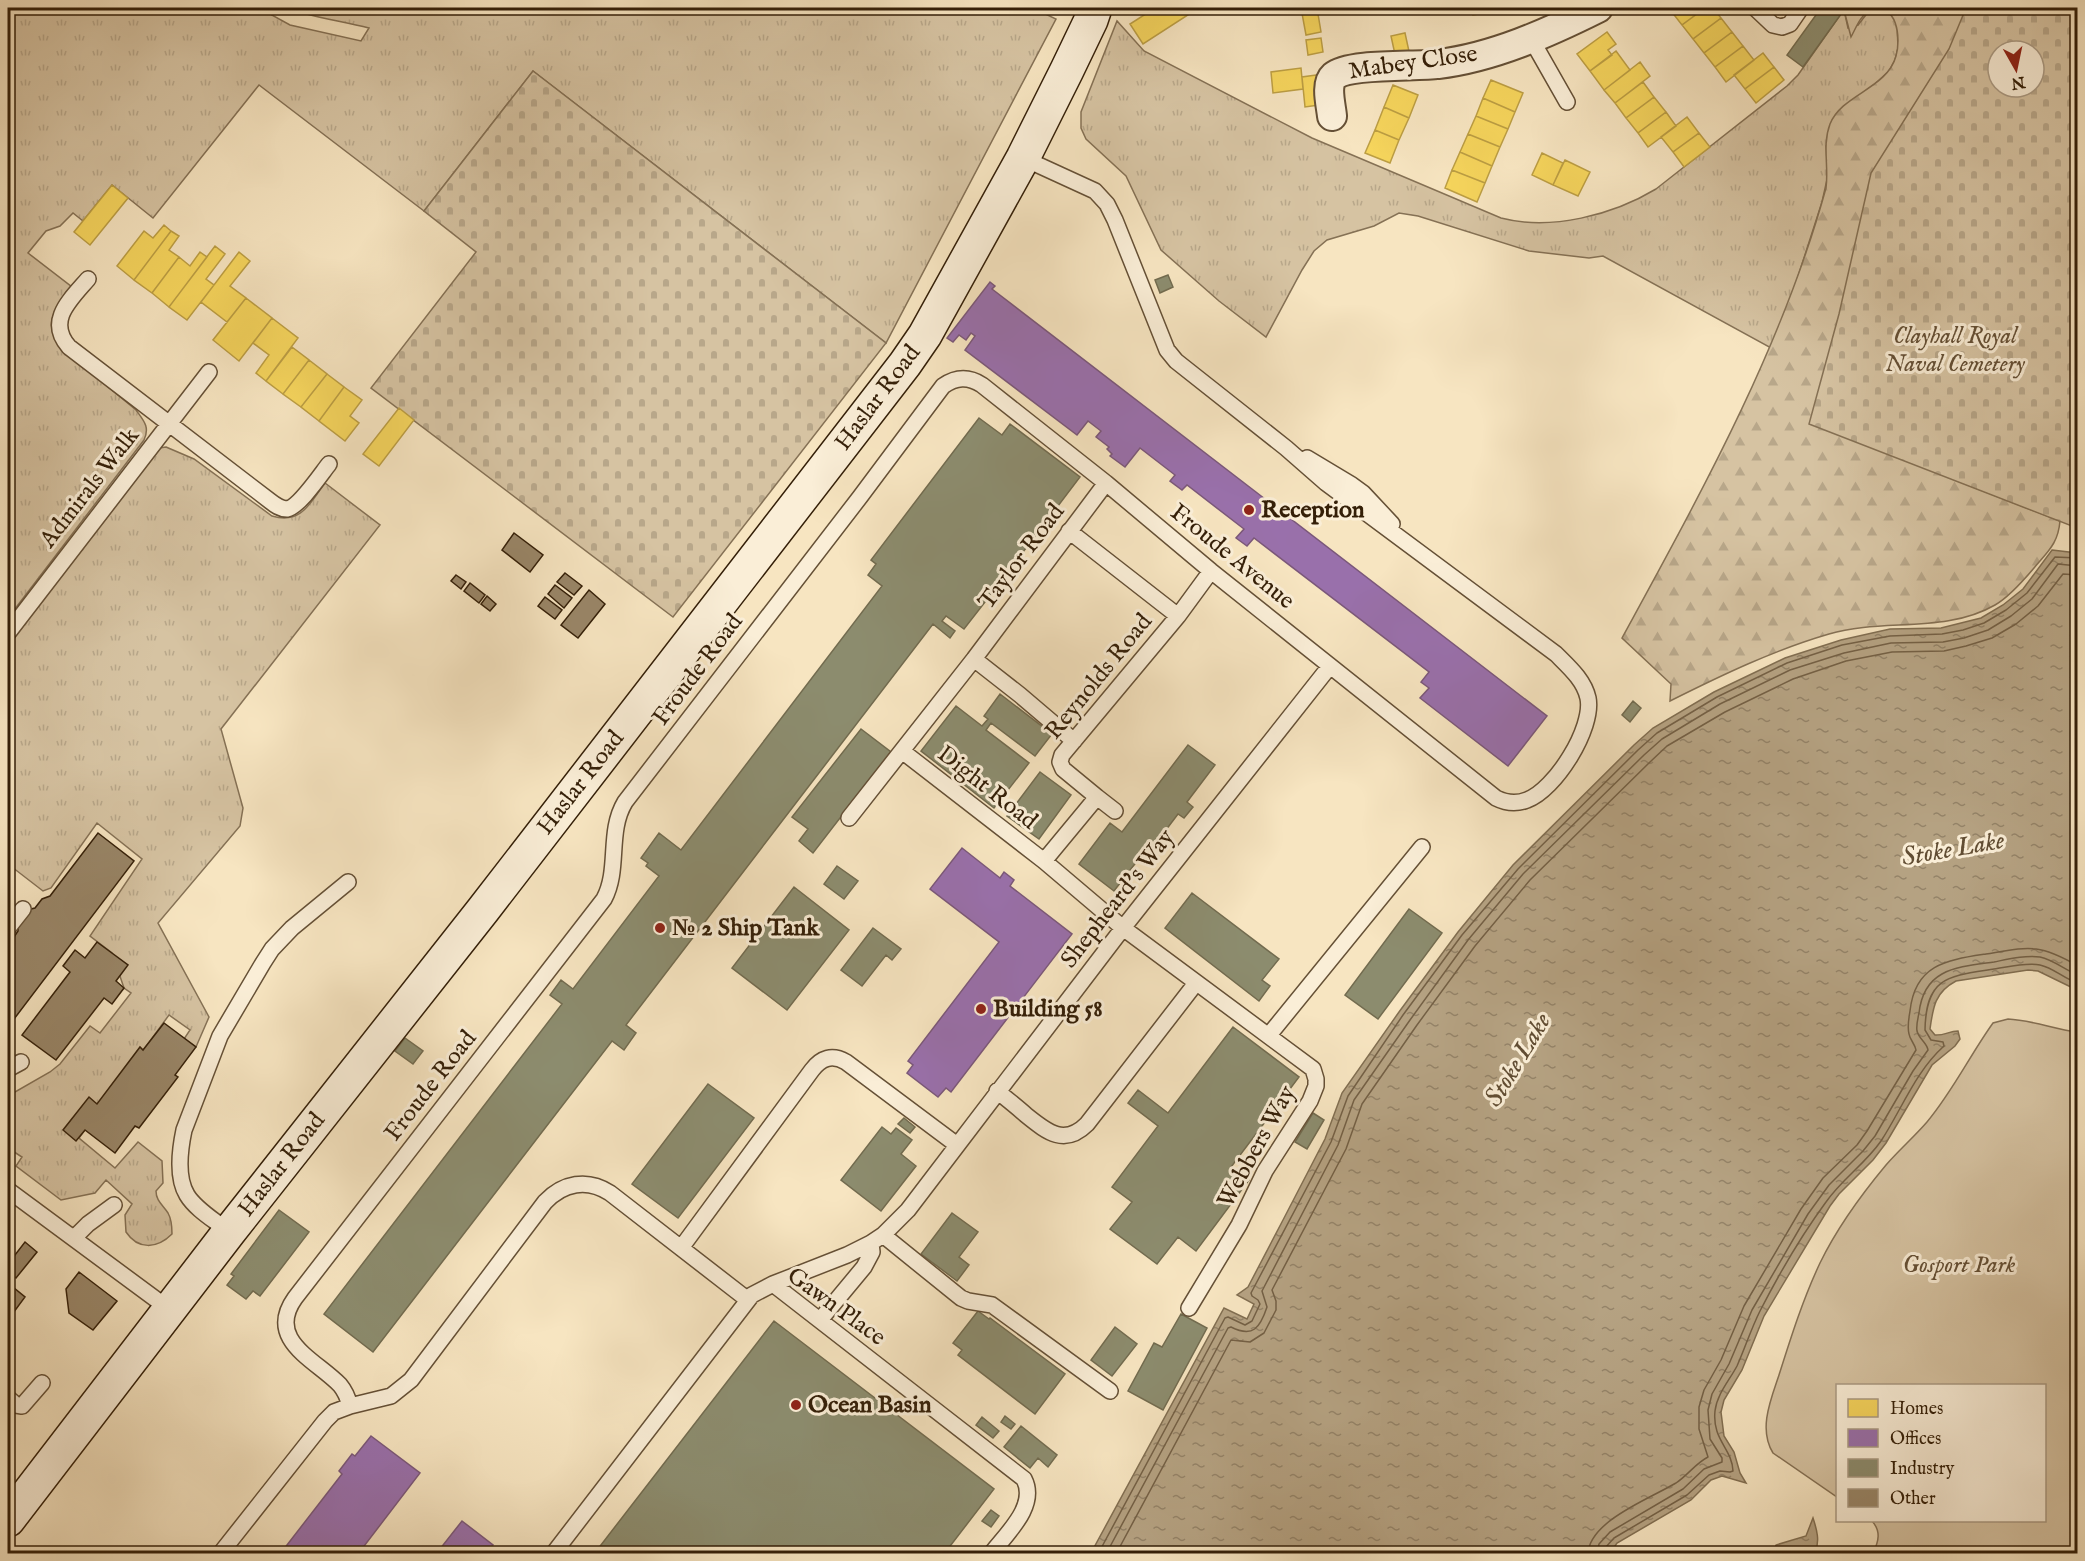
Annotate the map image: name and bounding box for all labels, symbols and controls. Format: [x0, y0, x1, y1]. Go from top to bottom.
street label: Mabey Close [1347, 39, 1479, 87]
north arrow [1986, 39, 2046, 99]
text: N [2009, 71, 2027, 93]
park label: Clayhall Royal Naval Cemetery [1885, 321, 2026, 380]
street label: Haslar Road [828, 339, 928, 457]
street label: Admirals Walk [33, 421, 147, 555]
place label: Reception [1261, 495, 1365, 526]
street label: Froude Avenue [1163, 497, 1301, 617]
street label: Taylor Road [972, 498, 1072, 616]
marker: Reception [1242, 503, 1256, 517]
street label: Reynolds Road [1039, 607, 1160, 747]
street label: Froude Road [646, 608, 750, 732]
street label: Haslar Road [530, 724, 632, 842]
street label: Dight Road [931, 739, 1044, 837]
street label: Shepheard's Way [1054, 823, 1182, 975]
water label: Stoke Lake [1899, 824, 2007, 874]
place label: № 2 Ship Tank [672, 913, 820, 944]
marker: № 2 Ship Tank [653, 921, 667, 935]
place label: Building 58 [993, 994, 1103, 1025]
marker: Building 58 [974, 1002, 988, 1016]
water label: Stoke Lake [1477, 1007, 1559, 1113]
street label: Froude Road [378, 1024, 484, 1148]
street label: Webbers Way [1211, 1080, 1303, 1214]
street label: Haslar Road [231, 1106, 333, 1224]
park label: Gosport Park [1903, 1250, 2016, 1281]
street label: Gawn Place [780, 1261, 892, 1353]
legend [1836, 1384, 2046, 1522]
place label: Ocean Basin [808, 1390, 932, 1421]
marker: Ocean Basin [789, 1398, 803, 1412]
text: Homes [1890, 1398, 1943, 1421]
text: Offices [1890, 1428, 1941, 1451]
text: Industry [1890, 1458, 1954, 1481]
text: Other [1890, 1488, 1936, 1511]

